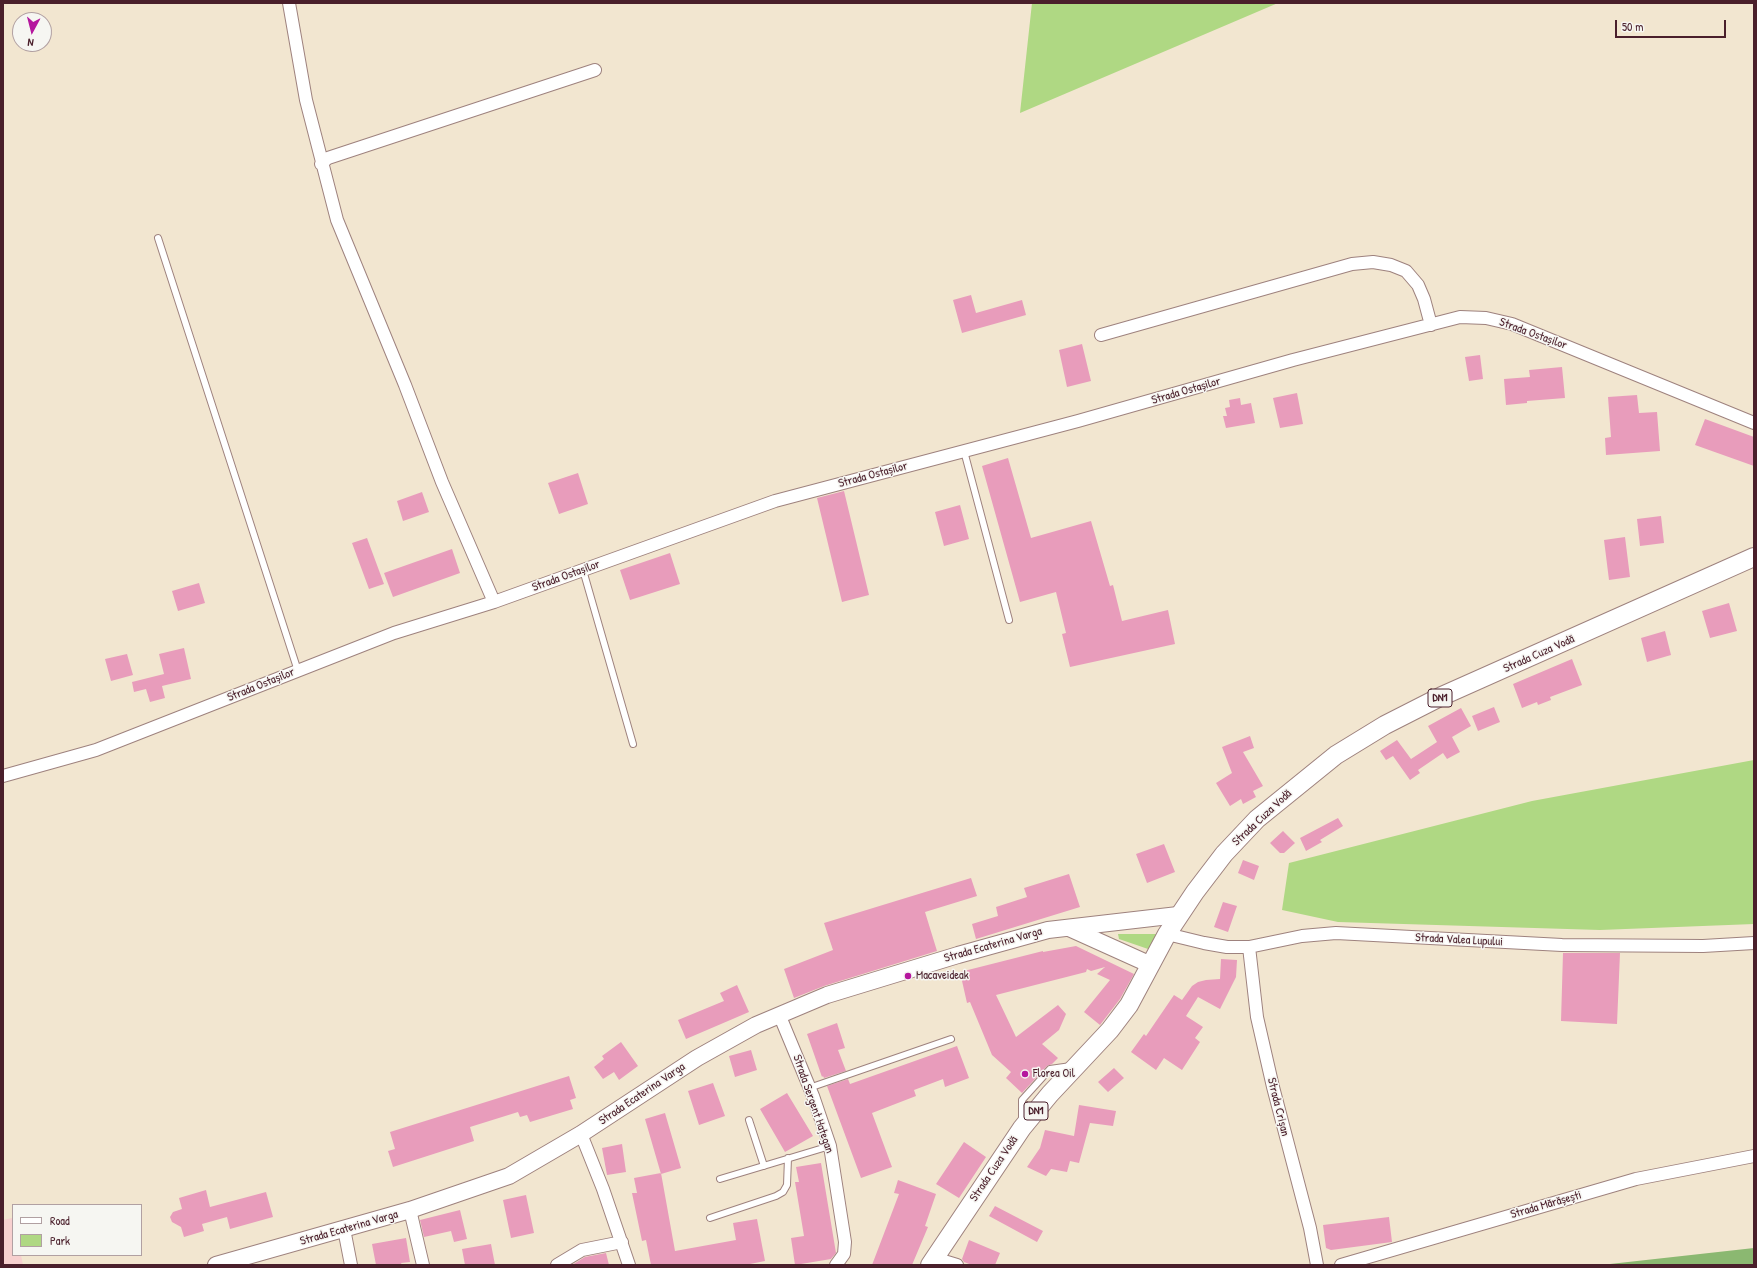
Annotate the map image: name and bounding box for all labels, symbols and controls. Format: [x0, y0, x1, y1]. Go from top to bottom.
north arrow [12, 12, 52, 52]
scale bar [1617, 12, 1728, 38]
text: 50 m [1622, 18, 1643, 35]
text: N [27, 36, 34, 50]
street label: Strada Ostașilor [1497, 315, 1569, 353]
street label: Strada Ostașilor [1150, 374, 1222, 408]
street label: Strada Ostașilor [837, 459, 909, 491]
street label: Strada Ostașilor [530, 557, 602, 595]
street label: Strada Cuza Vodă [1501, 632, 1577, 676]
street label: Strada Ostașilor [225, 665, 297, 705]
road number: DN1 [1428, 689, 1452, 707]
street label: Strada Cuza Vodă [1229, 787, 1295, 849]
street label: Strada Ecaterina Varga [942, 924, 1044, 966]
street label: Strada Valea Lupului [1415, 931, 1503, 949]
place label: Macaveideak [916, 969, 969, 983]
marker: Macaveideak [903, 971, 913, 981]
street label: Strada Sergent Hațegan [789, 1053, 837, 1155]
street label: Strada Ecaterina Varga [596, 1060, 688, 1128]
place label: Florea Oil [1033, 1067, 1075, 1081]
marker: Florea Oil [1020, 1069, 1030, 1079]
street label: Strada Crișan [1264, 1076, 1292, 1138]
road number: DN1 [1024, 1102, 1048, 1120]
street label: Strada Cuza Vodă [967, 1133, 1021, 1205]
street label: Strada Mărășești [1509, 1188, 1583, 1222]
legend [12, 1204, 142, 1256]
street label: Strada Ecaterina Varga [298, 1207, 400, 1249]
text: Road [50, 1212, 70, 1229]
text: Park [50, 1232, 70, 1249]

